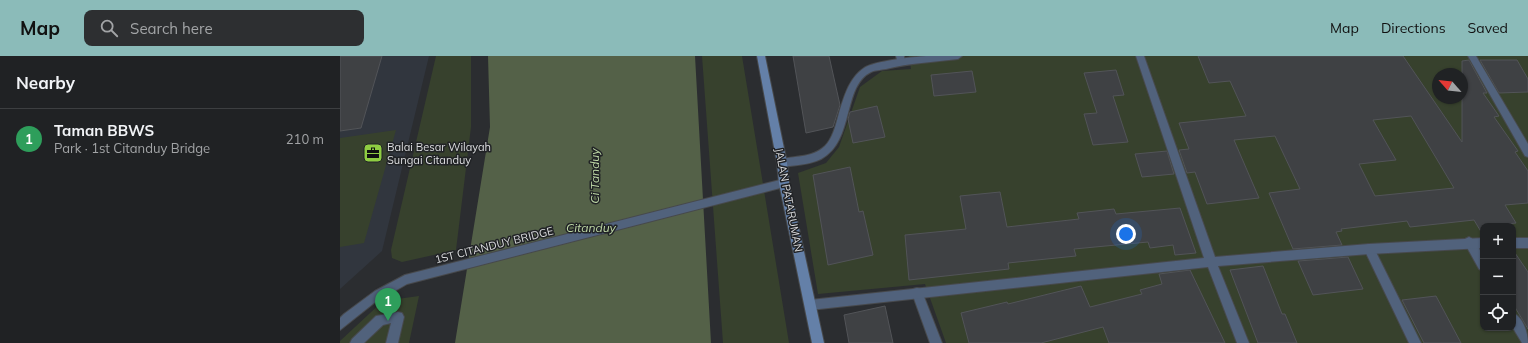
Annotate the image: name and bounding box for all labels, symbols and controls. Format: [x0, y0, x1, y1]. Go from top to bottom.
search box [84, 10, 364, 46]
text: Map [20, 16, 60, 40]
icon: search [98, 17, 120, 39]
text: Search here [130, 19, 213, 38]
text: Map [1330, 19, 1359, 37]
text: Directions [1381, 19, 1446, 37]
text: Saved [1468, 19, 1508, 37]
north arrow [1432, 68, 1468, 104]
text: Nearby [16, 72, 75, 93]
text: Taman BBWS [54, 121, 154, 140]
text: 1 [25, 131, 33, 147]
text: 210 m [286, 131, 324, 147]
text: Park · 1st Citanduy Bridge [54, 140, 210, 156]
place label: Balai Besar Wilayah Sungai Citanduy [387, 140, 491, 167]
office icon: Balai Besar Wilayah Sungai Citanduy [362, 142, 384, 164]
street label: JALAN PATARUMAN [772, 147, 806, 253]
water label: Ci Tanduy [587, 148, 602, 204]
water label: Citanduy [566, 220, 617, 235]
street label: 1ST CITANDUY BRIDGE [433, 223, 555, 267]
map controls [1480, 223, 1516, 331]
button: + [1480, 223, 1516, 259]
your location [1116, 224, 1136, 244]
button: − [1480, 259, 1516, 295]
pin: 1 [375, 288, 401, 321]
button: locate [1480, 295, 1516, 331]

